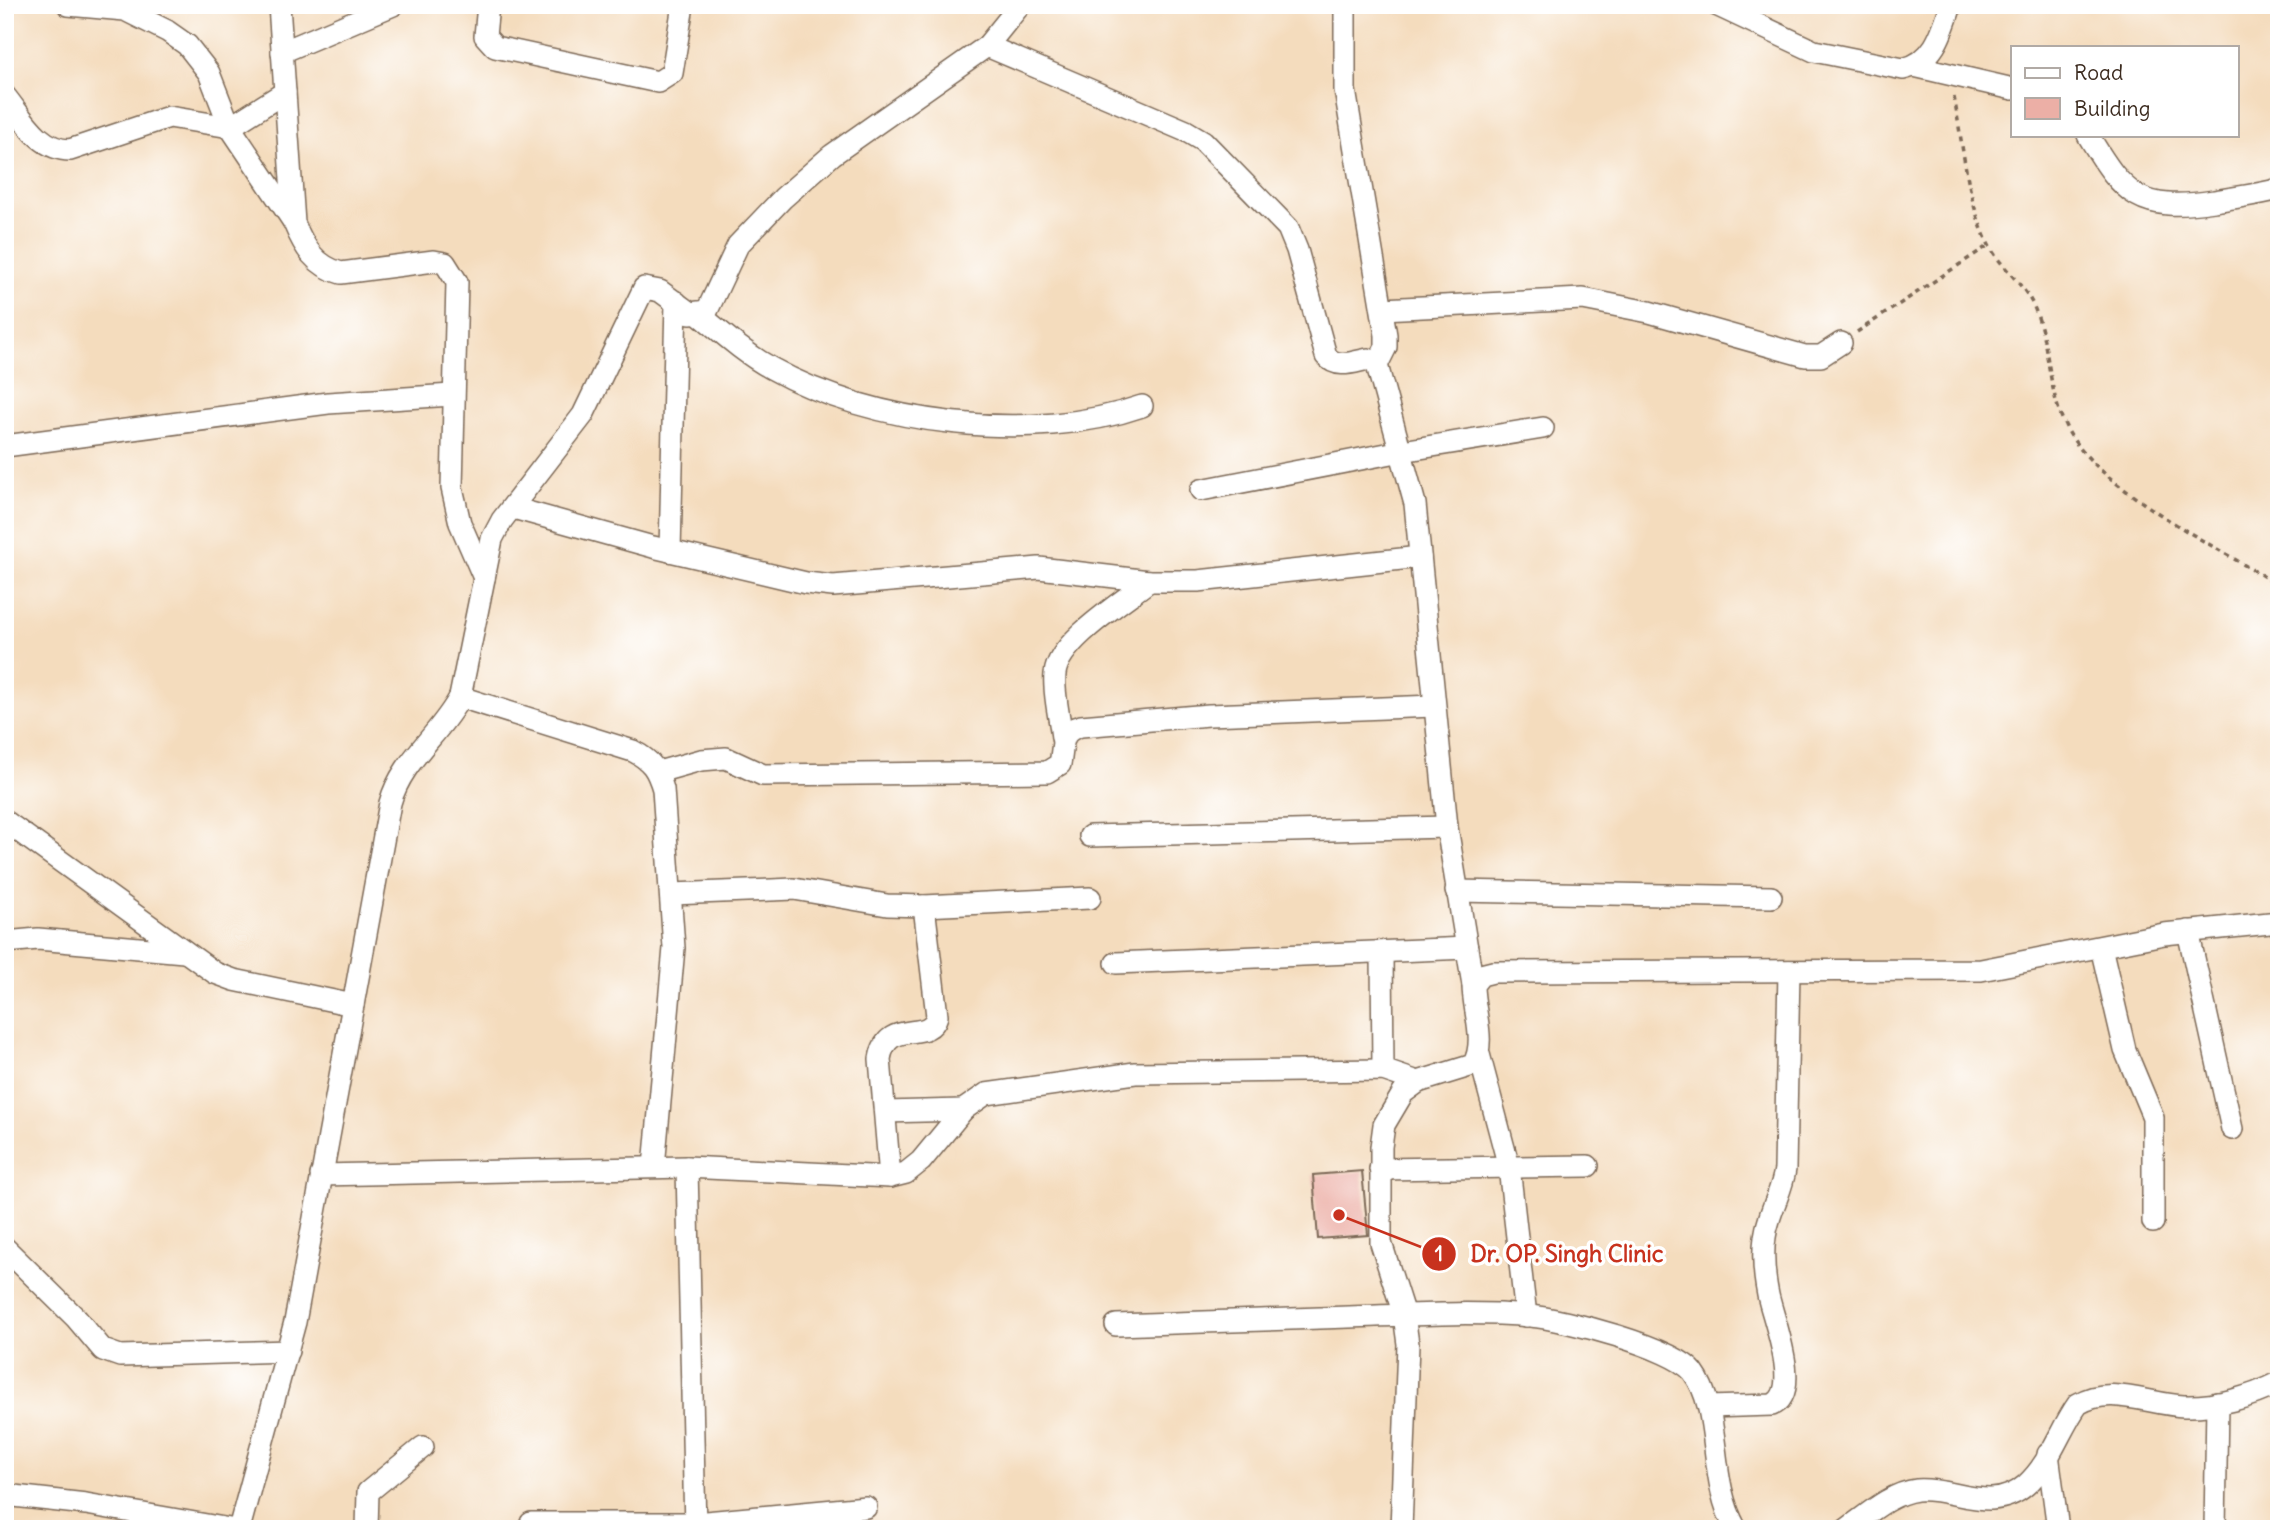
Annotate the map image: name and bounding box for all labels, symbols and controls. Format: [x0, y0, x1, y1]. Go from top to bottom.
legend [2011, 46, 2238, 136]
text: Road [2074, 59, 2123, 86]
text: Building [2074, 95, 2150, 122]
callout: Dr. OP. Singh Clinic [1421, 1232, 1677, 1276]
text: Dr. OP. Singh Clinic [1471, 1239, 1664, 1268]
text: 1 [1435, 1240, 1443, 1267]

